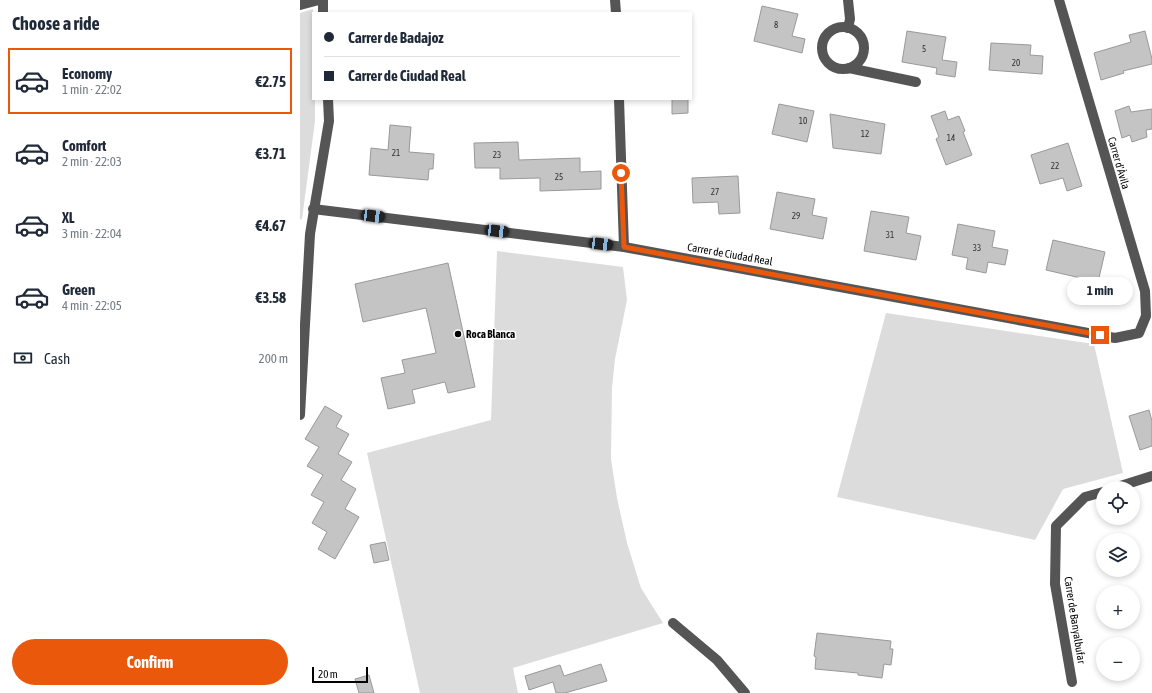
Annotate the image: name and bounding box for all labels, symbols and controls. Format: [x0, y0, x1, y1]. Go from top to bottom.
text: Choose a ride [12, 13, 100, 34]
house number: 8 [774, 20, 778, 30]
text: Carrer de Badajoz [348, 29, 444, 46]
house number: 5 [922, 44, 926, 54]
house number: 20 [1012, 58, 1020, 68]
icon: car [14, 63, 50, 99]
text: Economy [62, 65, 112, 82]
text: Carrer de Ciudad Real [348, 67, 466, 84]
text: €2.75 [255, 73, 286, 90]
text: 1 min · 22:02 [62, 82, 122, 97]
house number: 10 [799, 116, 807, 126]
house number: 12 [861, 129, 869, 139]
house number: 14 [947, 133, 955, 143]
icon: car [14, 135, 50, 171]
street label: Carrer d'Àvila [1106, 135, 1132, 191]
text: Comfort [62, 137, 106, 154]
text: €3.71 [255, 145, 286, 162]
house number: 21 [392, 148, 400, 158]
house number: 23 [493, 150, 501, 160]
text: 2 min · 22:03 [62, 154, 122, 169]
house number: 22 [1051, 161, 1059, 171]
route start [612, 164, 630, 182]
house number: 25 [555, 172, 563, 182]
house number: 27 [711, 187, 719, 197]
icon: car [14, 207, 50, 243]
text: XL [62, 209, 75, 226]
car [360, 209, 386, 223]
house number: 29 [792, 211, 800, 221]
text: €4.67 [255, 217, 286, 234]
car [484, 224, 510, 238]
text: 3 min · 22:04 [62, 226, 122, 241]
house number: 31 [886, 230, 894, 240]
car [588, 237, 614, 251]
street label: Carrer de Ciudad Real [686, 241, 774, 267]
house number: 33 [973, 243, 981, 253]
callout: 1 min [1067, 277, 1133, 305]
icon: car [14, 279, 50, 315]
text: Green [62, 281, 95, 298]
text: 1 min [1087, 283, 1113, 298]
text: €3.58 [255, 289, 286, 306]
text: 4 min · 22:05 [62, 298, 122, 313]
route end [1091, 326, 1109, 344]
place label: Roca Blanca [466, 328, 515, 340]
marker: Roca Blanca [453, 329, 463, 339]
icon: cash [12, 347, 34, 369]
text: Cash [44, 350, 70, 367]
text: 200 m [259, 351, 288, 366]
map controls [1096, 481, 1140, 681]
button: locate [1096, 481, 1140, 525]
button: layers [1096, 533, 1140, 577]
street label: Carrer de Banyalbufar [1062, 576, 1088, 665]
button: + [1096, 585, 1140, 629]
button: − [1096, 637, 1140, 681]
button: Confirm [12, 639, 288, 685]
scale bar [312, 665, 368, 684]
text: 20 m [318, 668, 338, 680]

